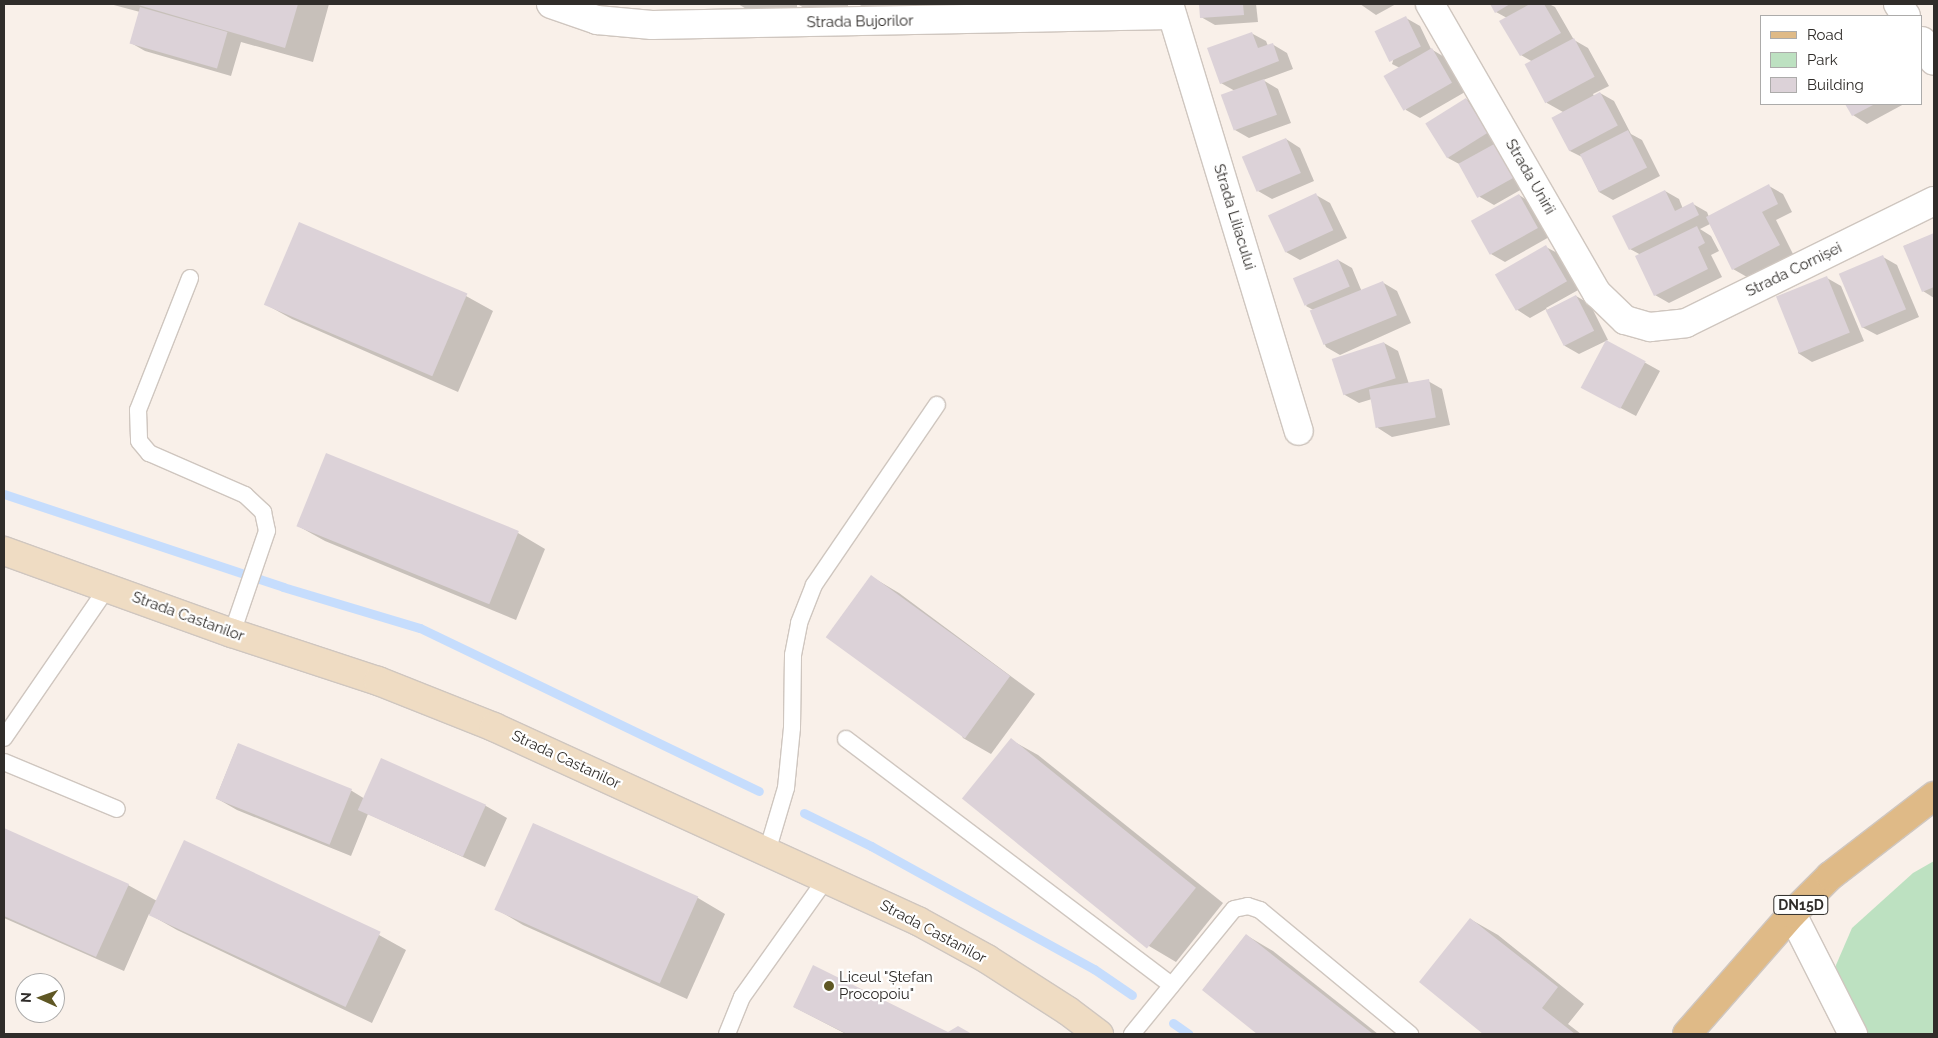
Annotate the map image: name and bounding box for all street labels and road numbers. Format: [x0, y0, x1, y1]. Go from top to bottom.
street label: Strada Bujorilor [806, 12, 914, 32]
street label: Strada Unirii [1501, 136, 1559, 218]
street label: Strada Liliacului [1209, 162, 1259, 272]
street label: Strada Cornișei [1743, 239, 1845, 301]
street label: Strada Castanilor [130, 588, 246, 646]
street label: Strada Castanilor [509, 727, 623, 793]
road number: DN15D [1772, 894, 1830, 916]
street label: Strada Castanilor [877, 896, 989, 968]

